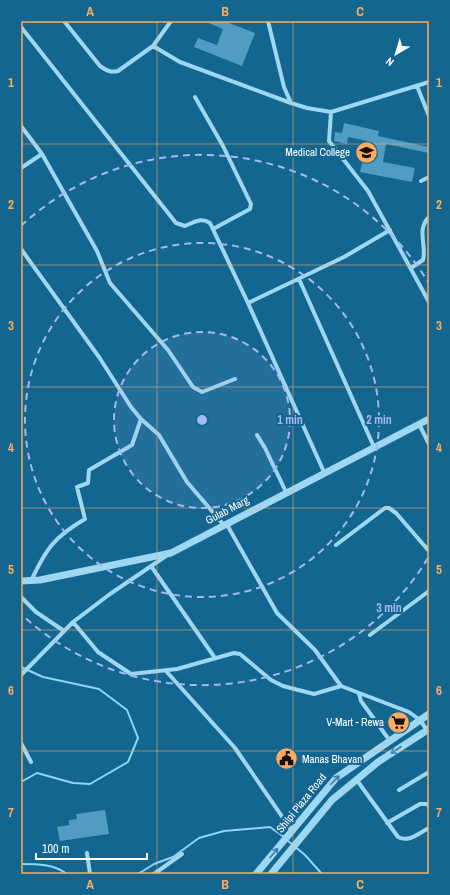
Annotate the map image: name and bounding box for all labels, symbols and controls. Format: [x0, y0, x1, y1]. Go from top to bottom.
text: A [86, 3, 94, 20]
text: B [221, 3, 229, 20]
text: C [356, 3, 364, 20]
north arrow [376, 34, 416, 74]
text: N [383, 54, 397, 69]
text: 1 [8, 74, 14, 91]
text: 1 [436, 74, 442, 91]
school or university icon: Medical College [353, 139, 379, 165]
place label: Medical College [285, 145, 350, 159]
text: 2 [8, 196, 14, 213]
text: 2 [436, 196, 442, 213]
text: 3 [8, 317, 14, 334]
text: 3 [436, 317, 442, 334]
text: 1 min [277, 412, 303, 428]
text: 2 min [366, 412, 392, 428]
centre of rings [195, 413, 209, 427]
text: 4 [8, 439, 14, 456]
text: 4 [436, 439, 442, 456]
street label: Gulab Marg [203, 493, 251, 527]
text: 5 [8, 561, 14, 578]
text: 5 [436, 561, 442, 578]
text: 3 min [376, 600, 402, 616]
text: 6 [8, 682, 14, 699]
text: 6 [436, 682, 442, 699]
supermarket icon: V-Mart - Rewa [386, 709, 412, 735]
place label: V-Mart - Rewa [326, 715, 384, 729]
public building icon: Manas Bhavan [273, 746, 299, 772]
one-way arrow [391, 746, 402, 754]
place label: Manas Bhavan [302, 752, 362, 766]
street label: Shilpi Plaza Road [273, 771, 329, 835]
one-way arrow [330, 775, 340, 785]
text: 7 [8, 804, 14, 821]
text: 7 [436, 804, 442, 821]
scale bar [36, 835, 147, 861]
text: 100 m [42, 841, 69, 857]
one-way arrow [270, 847, 279, 858]
text: A [86, 876, 94, 893]
text: B [221, 876, 229, 893]
text: C [356, 876, 364, 893]

